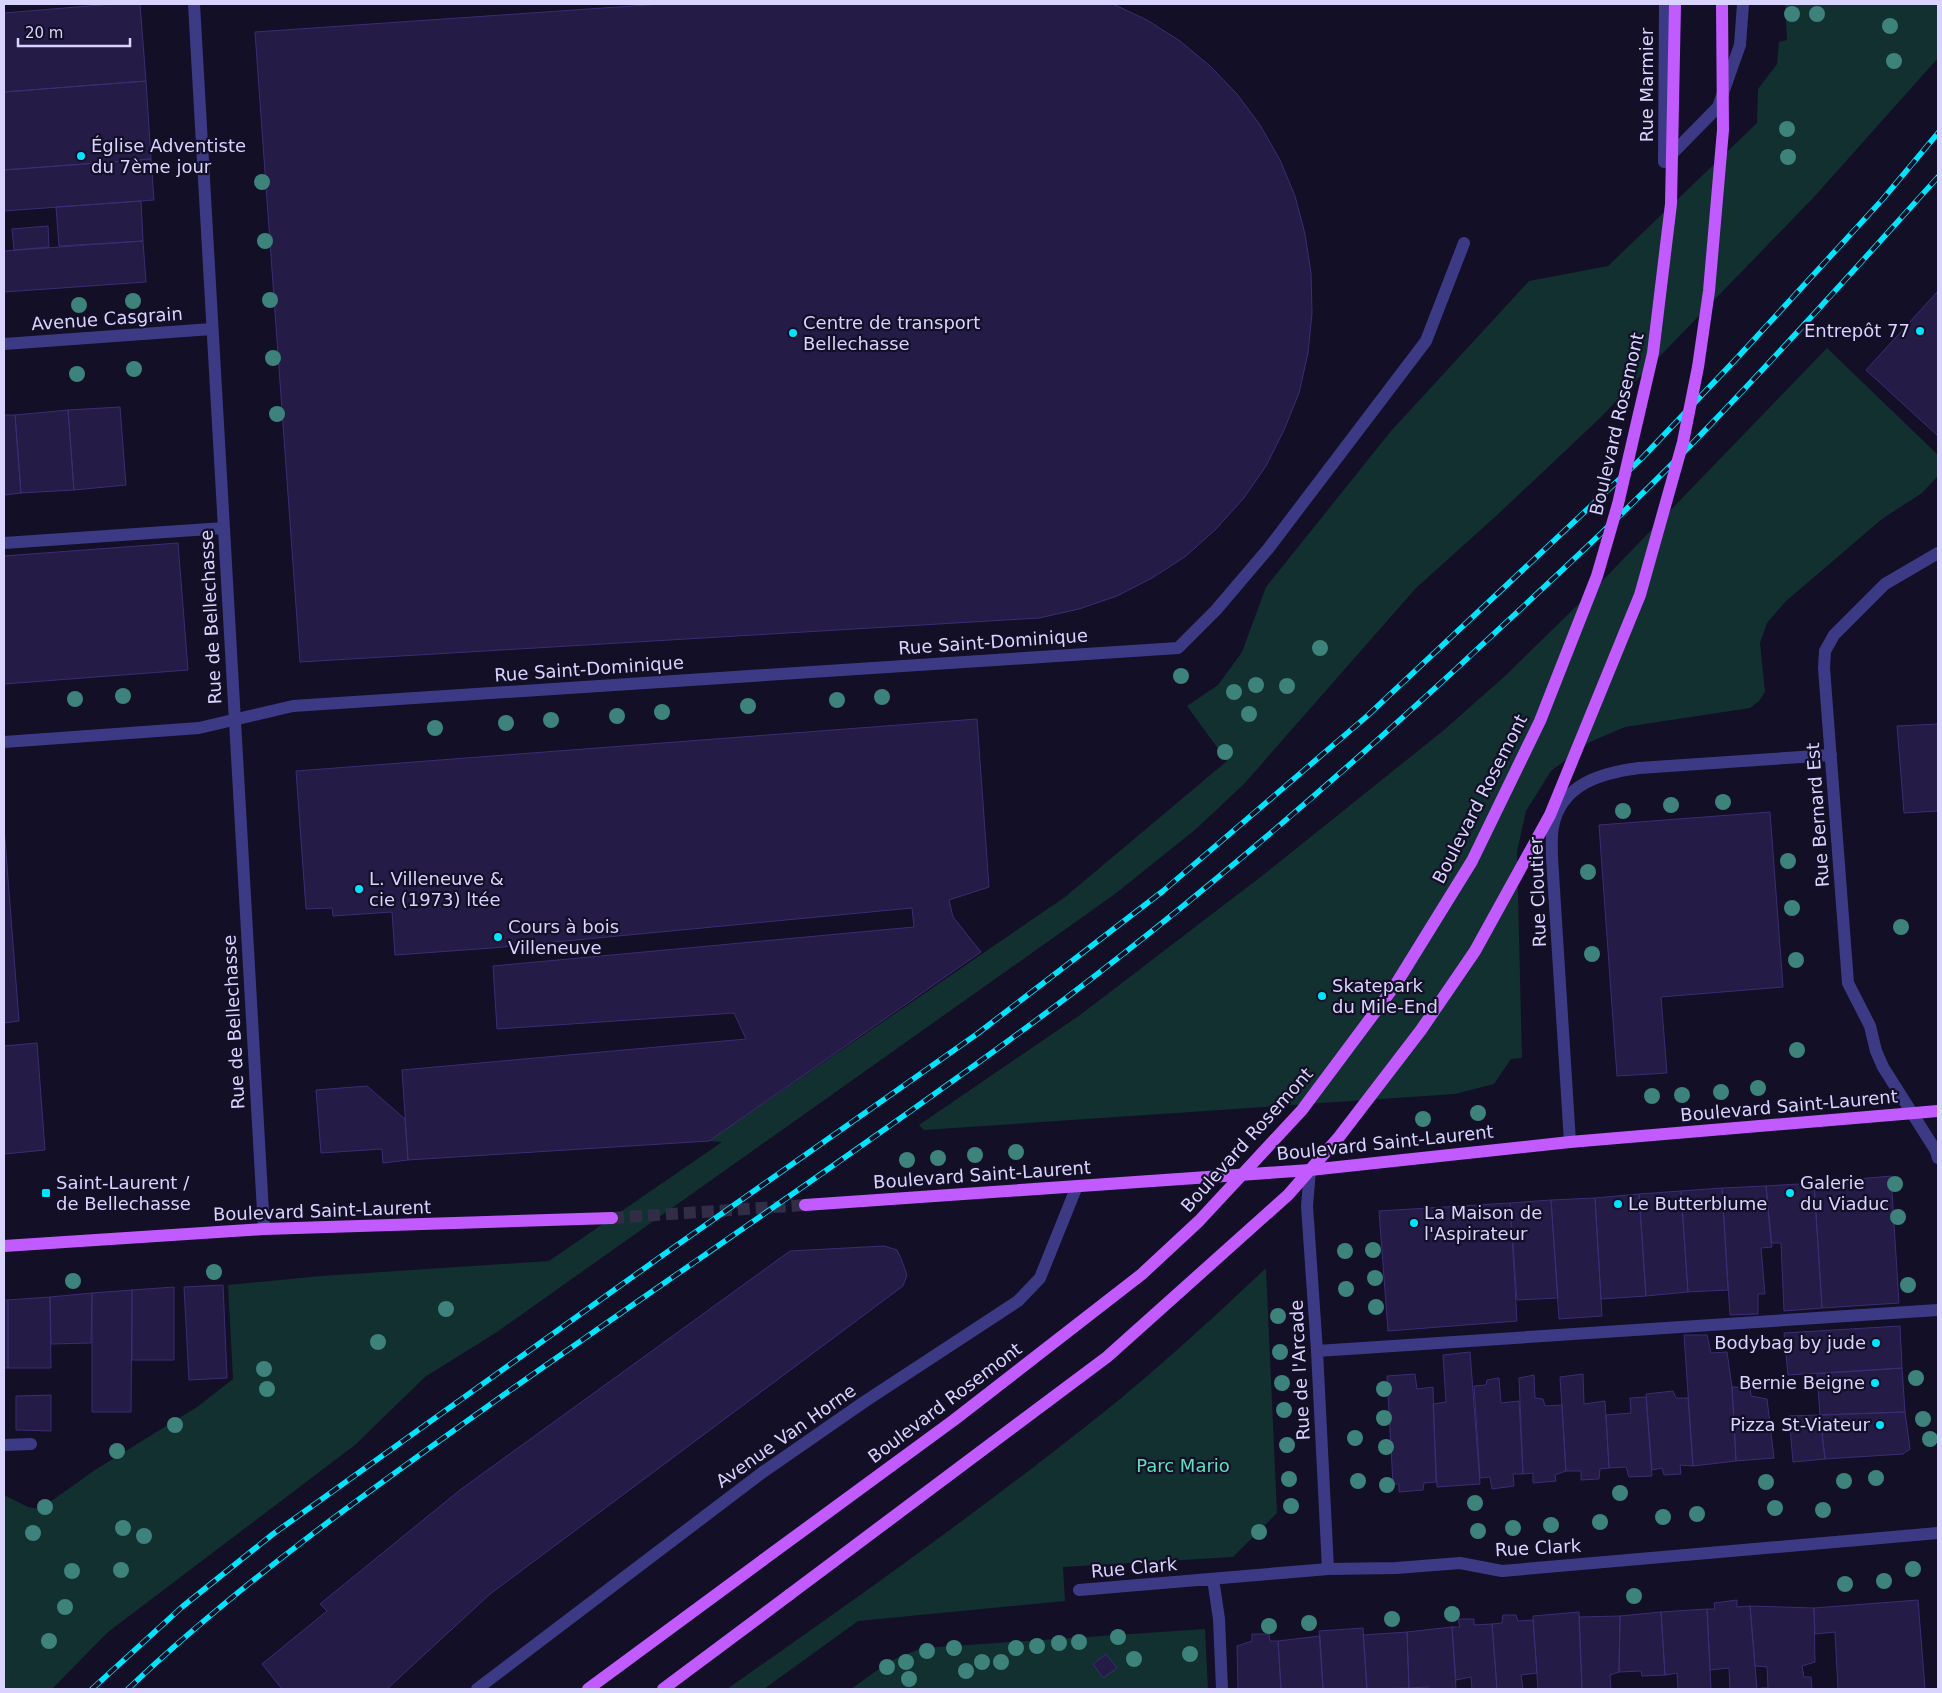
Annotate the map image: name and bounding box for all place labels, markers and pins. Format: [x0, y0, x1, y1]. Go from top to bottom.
place label: Église Adventiste du 7ème jour [91, 135, 246, 177]
marker: Église Adventiste du 7ème jour [75, 150, 87, 162]
place label: Centre de transport Bellechasse [803, 312, 980, 354]
place label: Entrepôt 77 [1804, 320, 1910, 341]
marker: Entrepôt 77 [1914, 325, 1926, 337]
marker: Centre de transport Bellechasse [787, 327, 799, 339]
place label: L. Villeneuve & cie (1973) ltée [369, 868, 504, 910]
marker: L. Villeneuve & cie (1973) ltée [353, 883, 365, 895]
place label: Cours à bois Villeneuve [508, 916, 619, 958]
marker: Cours à bois Villeneuve [492, 931, 504, 943]
place label: Skatepark du Mile-End [1332, 975, 1438, 1017]
marker: Skatepark du Mile-End [1316, 990, 1328, 1002]
place label: Saint-Laurent / de Bellechasse [56, 1172, 191, 1214]
place label: Galerie du Viaduc [1800, 1172, 1889, 1214]
marker: Saint-Laurent / de Bellechasse [40, 1187, 52, 1199]
marker: Galerie du Viaduc [1784, 1187, 1796, 1199]
place label: Le Butterblume [1628, 1193, 1767, 1214]
marker: Le Butterblume [1612, 1198, 1624, 1210]
place label: La Maison de l'Aspirateur [1424, 1202, 1542, 1244]
marker: La Maison de l'Aspirateur [1408, 1217, 1420, 1229]
place label: Bodybag by jude [1714, 1332, 1866, 1353]
marker: Bodybag by jude [1870, 1337, 1882, 1349]
place label: Bernie Beigne [1739, 1372, 1865, 1393]
marker: Bernie Beigne [1869, 1377, 1881, 1389]
place label: Pizza St-Viateur [1730, 1414, 1871, 1435]
marker: Pizza St-Viateur [1874, 1419, 1886, 1431]

